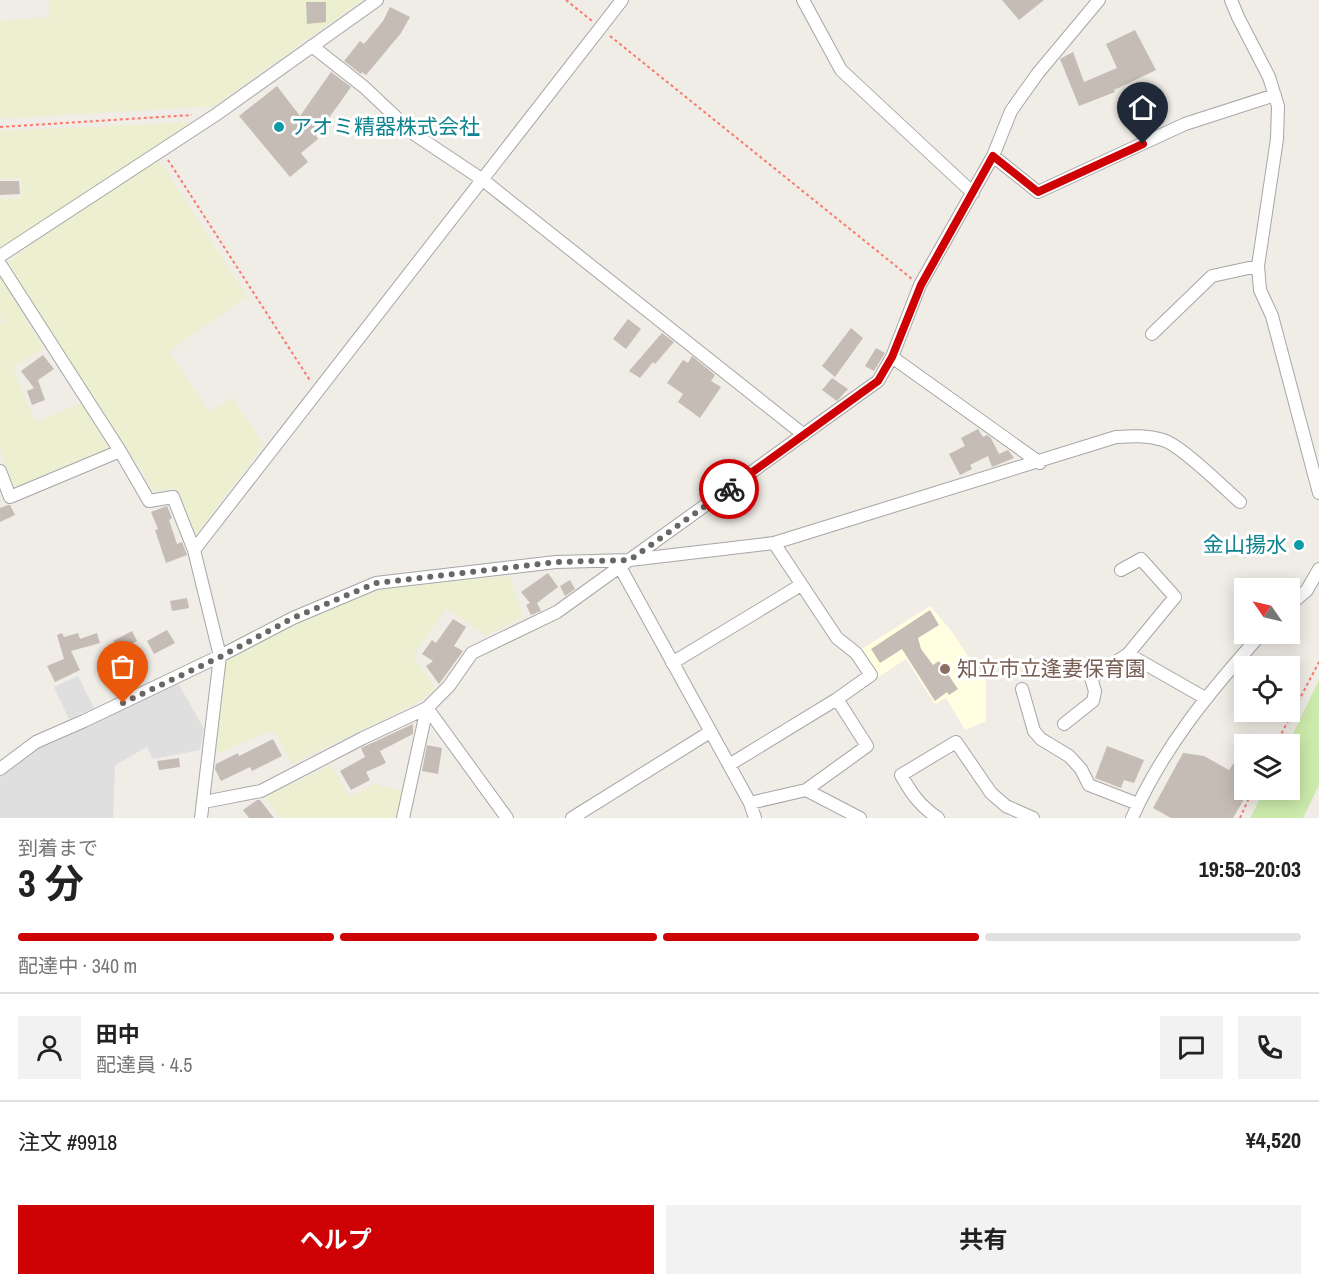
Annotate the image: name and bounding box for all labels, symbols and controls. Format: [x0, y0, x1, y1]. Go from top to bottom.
pin [1117, 82, 1168, 144]
icon: home [1126, 91, 1159, 124]
place label: アオミ精器株式会社 [291, 112, 480, 141]
marker: アオミ精器株式会社 [272, 120, 286, 134]
courier [699, 459, 759, 519]
icon: bike [713, 473, 746, 506]
place label: 金山揚水 [1203, 530, 1287, 559]
marker: 金山揚水 [1292, 538, 1306, 552]
north arrow [1234, 578, 1300, 644]
map controls [1234, 578, 1300, 800]
pin [97, 641, 148, 703]
icon: bag [106, 650, 139, 683]
place label: 知立市立逢妻保育園 [957, 654, 1146, 683]
button: locate [1234, 656, 1300, 722]
marker: 知立市立逢妻保育園 [938, 662, 952, 676]
button: layers [1234, 734, 1300, 800]
text: 到着まで [18, 834, 98, 861]
text: 19:58–20:03 [1199, 854, 1301, 884]
text: 3 分 [18, 857, 84, 909]
text: 配達中 · 340 m [18, 952, 137, 979]
button: person [18, 1016, 81, 1079]
button: chat [1160, 1016, 1223, 1079]
button: phone [1238, 1016, 1301, 1079]
text: 田中 [96, 1019, 140, 1049]
text: 配達員 · 4.5 [96, 1051, 192, 1078]
text: ¥4,520 [1246, 1125, 1301, 1155]
text: 注文 #9918 [18, 1127, 117, 1157]
button: ヘルプ [18, 1205, 654, 1274]
button: 共有 [666, 1205, 1301, 1274]

